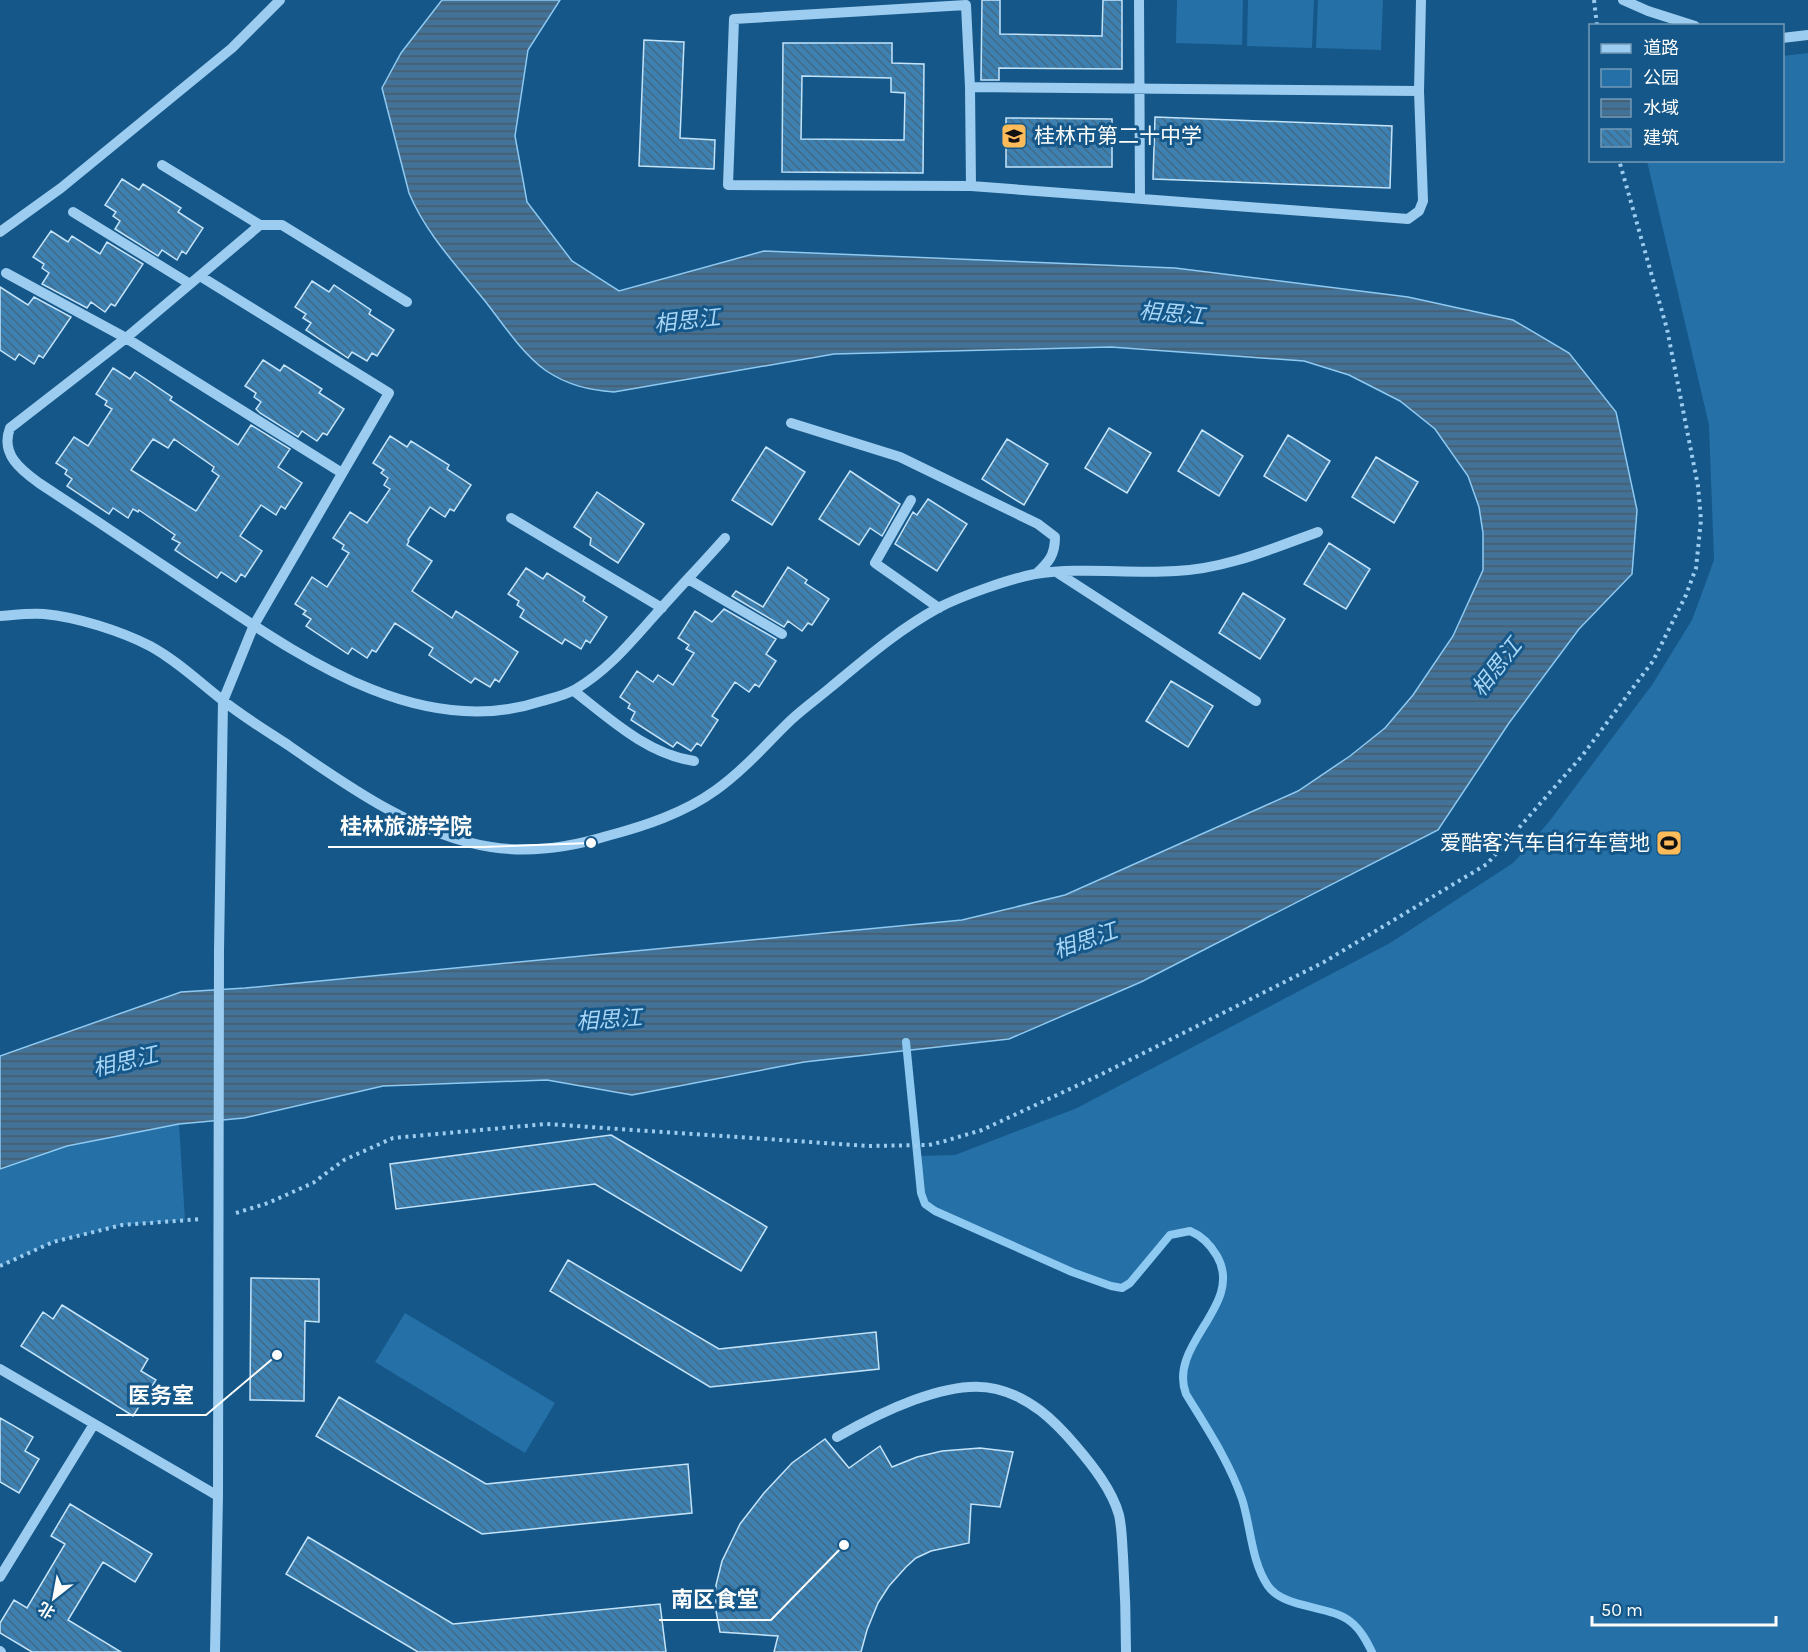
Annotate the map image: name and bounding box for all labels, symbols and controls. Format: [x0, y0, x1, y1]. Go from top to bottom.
legend [1589, 24, 1784, 162]
text: 道路 [1643, 37, 1679, 59]
text: 公园 [1643, 67, 1679, 89]
text: 水域 [1643, 97, 1679, 119]
school or university icon: 桂林市第二十中学 [999, 121, 1029, 151]
place label: 桂林市第二十中学 [1034, 124, 1202, 148]
text: 建筑 [1643, 127, 1679, 149]
water label: 相思江 [1138, 298, 1208, 330]
water label: 相思江 [653, 304, 723, 337]
water label: 相思江 [1466, 632, 1529, 702]
callout: 桂林旅游学院 [328, 807, 484, 847]
text: 桂林旅游学院 [340, 814, 472, 840]
sports icon: 爱酷客汽车自行车营地 [1654, 828, 1684, 858]
place label: 爱酷客汽车自行车营地 [1440, 831, 1650, 855]
water label: 相思江 [1050, 917, 1123, 964]
water label: 相思江 [575, 1005, 645, 1035]
water label: 相思江 [90, 1041, 162, 1082]
callout: 医务室 [116, 1375, 206, 1415]
text: 医务室 [128, 1383, 194, 1409]
north arrow [24, 1568, 84, 1628]
callout: 南区食堂 [659, 1580, 771, 1620]
text: 南区食堂 [671, 1587, 759, 1613]
scale bar [1592, 1589, 1776, 1627]
text: 北 [35, 1598, 58, 1623]
text: 50 m [1601, 1599, 1643, 1621]

